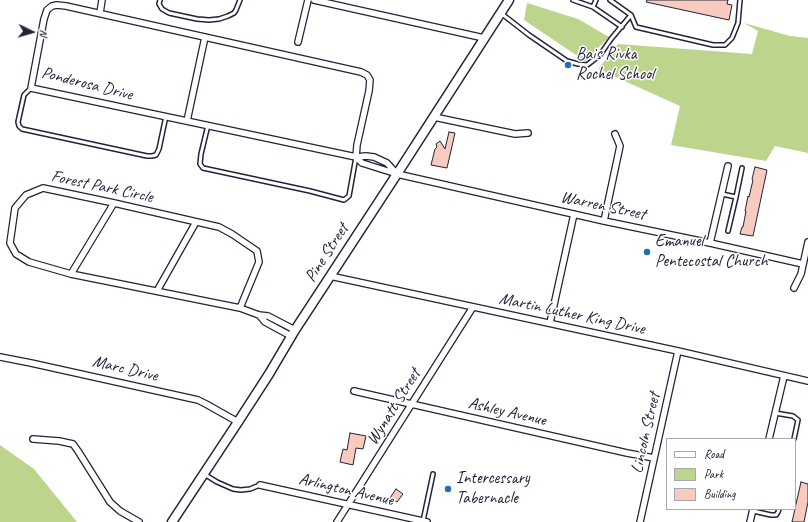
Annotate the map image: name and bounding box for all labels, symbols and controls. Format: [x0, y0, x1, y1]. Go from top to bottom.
north arrow [12, 12, 52, 52]
text: N [37, 29, 51, 37]
place label: Bais Rivka Rochel School [576, 45, 654, 85]
marker: Bais Rivka Rochel School [563, 60, 573, 70]
street label: Ponderosa Drive [39, 63, 135, 105]
street label: Forest Park Circle [49, 166, 155, 208]
street label: Warren Street [559, 187, 647, 225]
street label: Pine Street [301, 220, 353, 286]
place label: Emanuel Pentecostal Church [655, 232, 768, 272]
marker: Emanuel Pentecostal Church [642, 247, 652, 257]
street label: Martin Luther King Drive [497, 289, 647, 339]
street label: Marc Drive [90, 352, 160, 386]
street label: Wynatt Street [363, 365, 425, 449]
street label: Lincoln Street [627, 391, 665, 475]
street label: Ashley Avenue [466, 393, 548, 431]
legend [666, 438, 796, 510]
text: Road [704, 446, 724, 462]
text: Park [704, 466, 723, 482]
street label: Arlington Avenue [297, 469, 395, 511]
place label: Intercessary Tabernacle [456, 469, 530, 509]
marker: Intercessary Tabernacle [443, 484, 453, 494]
text: Building [704, 486, 736, 502]

